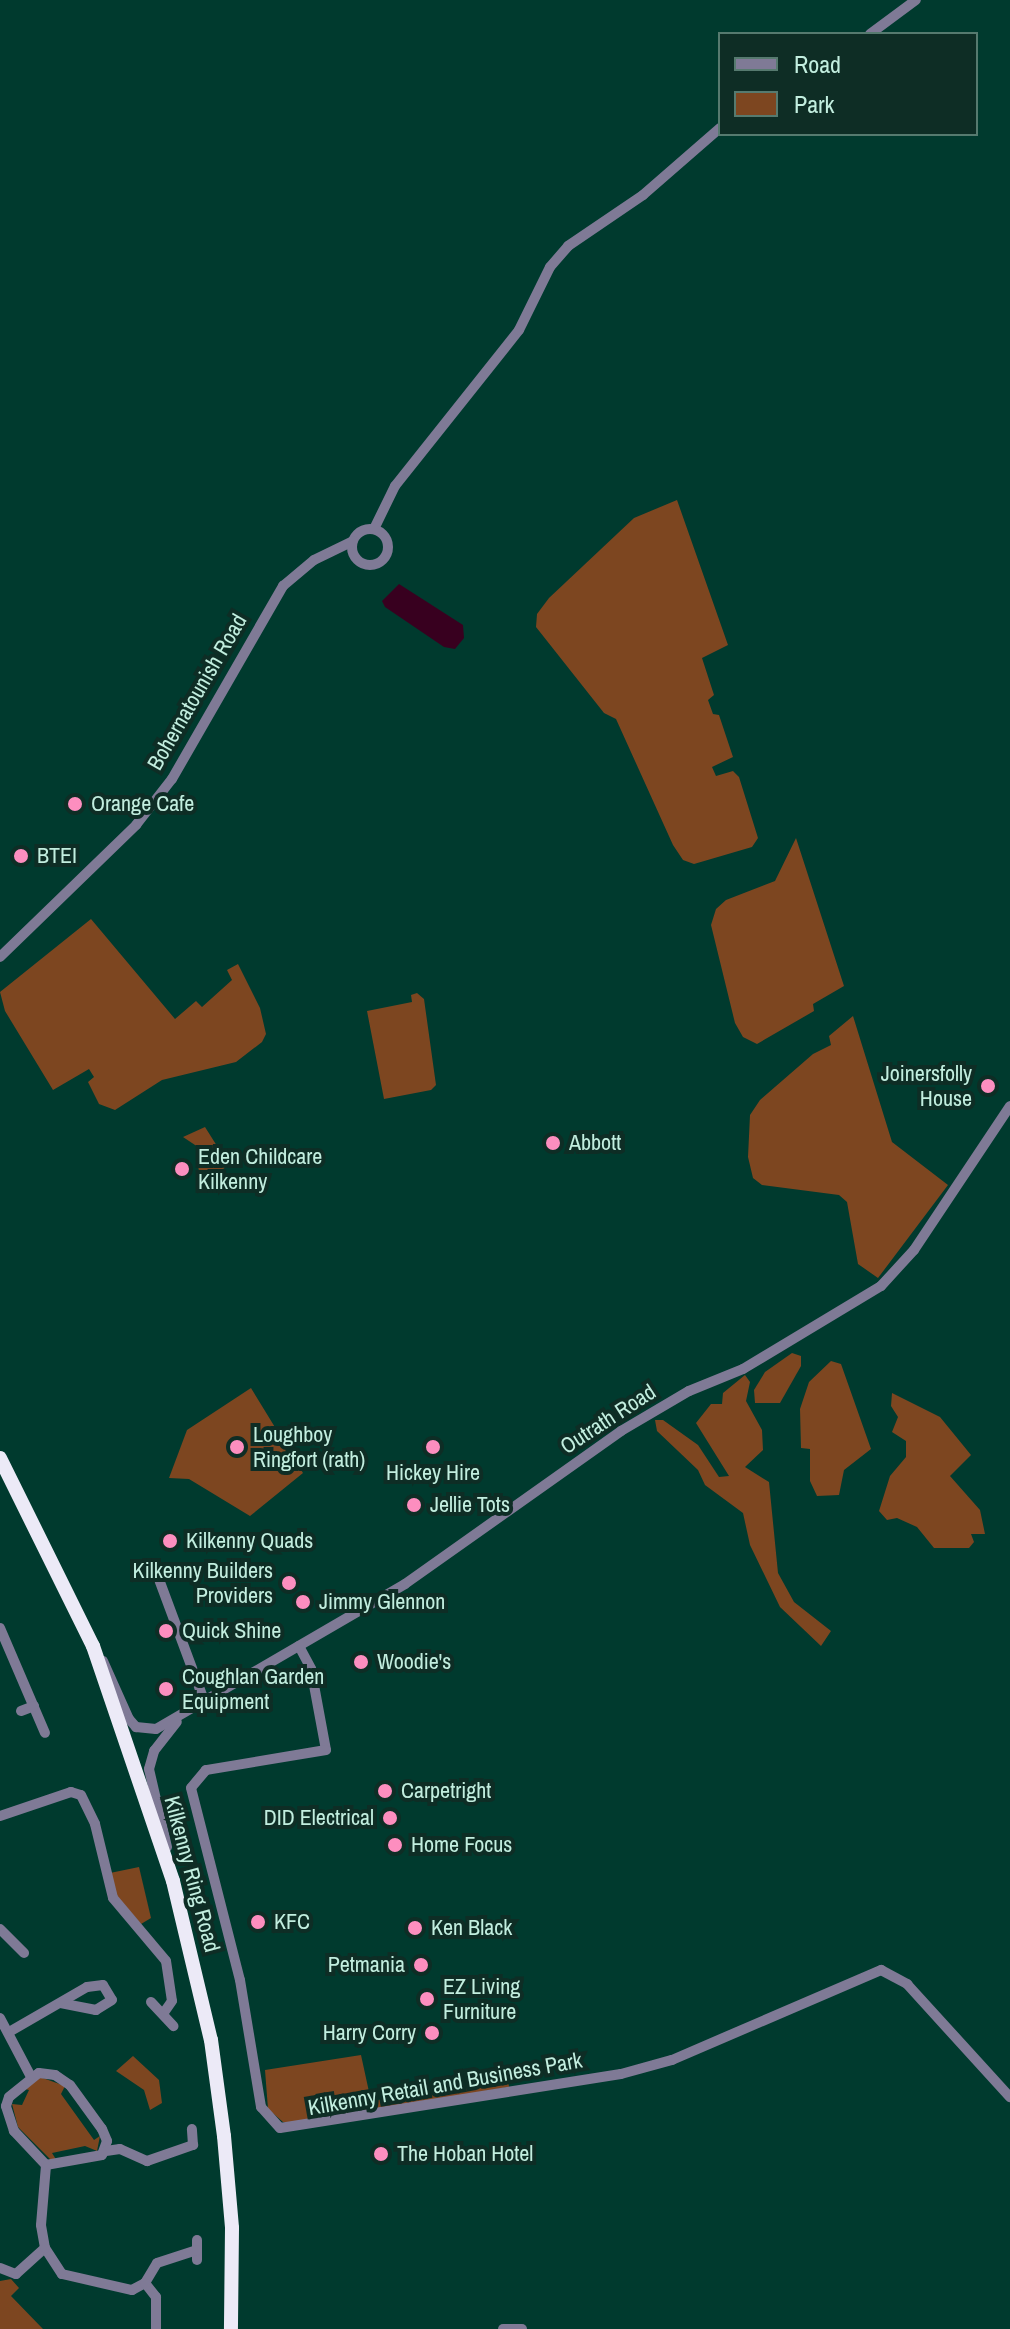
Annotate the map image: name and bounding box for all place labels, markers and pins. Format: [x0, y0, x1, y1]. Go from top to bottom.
place label: Orange Cafe [91, 791, 194, 817]
marker: Orange Cafe [66, 795, 84, 813]
place label: BTEI [37, 843, 77, 869]
marker: BTEI [12, 847, 30, 865]
place label: Joinersfolly House [881, 1060, 972, 1112]
marker: Joinersfolly House [979, 1077, 997, 1095]
place label: Abbott [569, 1130, 621, 1156]
marker: Abbott [544, 1134, 562, 1152]
place label: Eden Childcare Kilkenny [198, 1143, 322, 1194]
marker: Eden Childcare Kilkenny [173, 1160, 191, 1178]
place label: Loughboy Ringfort (rath) [253, 1421, 365, 1472]
marker: Loughboy Ringfort (rath) [228, 1438, 246, 1456]
marker: Hickey Hire [424, 1438, 442, 1456]
place label: Hickey Hire [386, 1460, 480, 1486]
place label: Jellie Tots [430, 1492, 510, 1518]
marker: Jellie Tots [405, 1496, 423, 1514]
place label: Kilkenny Quads [186, 1528, 313, 1554]
marker: Kilkenny Quads [161, 1532, 179, 1550]
place label: Kilkenny Builders Providers [133, 1557, 273, 1608]
marker: Kilkenny Builders Providers [280, 1574, 298, 1592]
place label: Jimmy Glennon [319, 1589, 445, 1615]
marker: Jimmy Glennon [294, 1593, 312, 1611]
place label: Quick Shine [182, 1618, 281, 1644]
marker: Quick Shine [157, 1622, 175, 1640]
place label: Woodie's [377, 1649, 451, 1675]
marker: Woodie's [352, 1653, 370, 1671]
place label: Coughlan Garden Equipment [182, 1663, 324, 1714]
marker: Coughlan Garden Equipment [157, 1680, 175, 1698]
place label: Carpetright [401, 1778, 491, 1804]
marker: Carpetright [376, 1782, 394, 1800]
place label: DID Electrical [264, 1805, 374, 1831]
marker: DID Electrical [381, 1809, 399, 1827]
place label: Home Focus [411, 1832, 512, 1858]
marker: Home Focus [386, 1836, 404, 1854]
place label: KFC [274, 1909, 310, 1935]
marker: KFC [249, 1913, 267, 1931]
place label: Ken Black [431, 1915, 512, 1941]
marker: Ken Black [406, 1919, 424, 1937]
place label: Petmania [328, 1952, 405, 1978]
marker: Petmania [412, 1956, 430, 1974]
place label: EZ Living Furniture [443, 1973, 520, 2024]
marker: EZ Living Furniture [418, 1990, 436, 2008]
place label: Harry Corry [323, 2020, 416, 2046]
marker: Harry Corry [423, 2024, 441, 2042]
place label: The Hoban Hotel [397, 2141, 533, 2167]
marker: The Hoban Hotel [372, 2145, 390, 2163]

